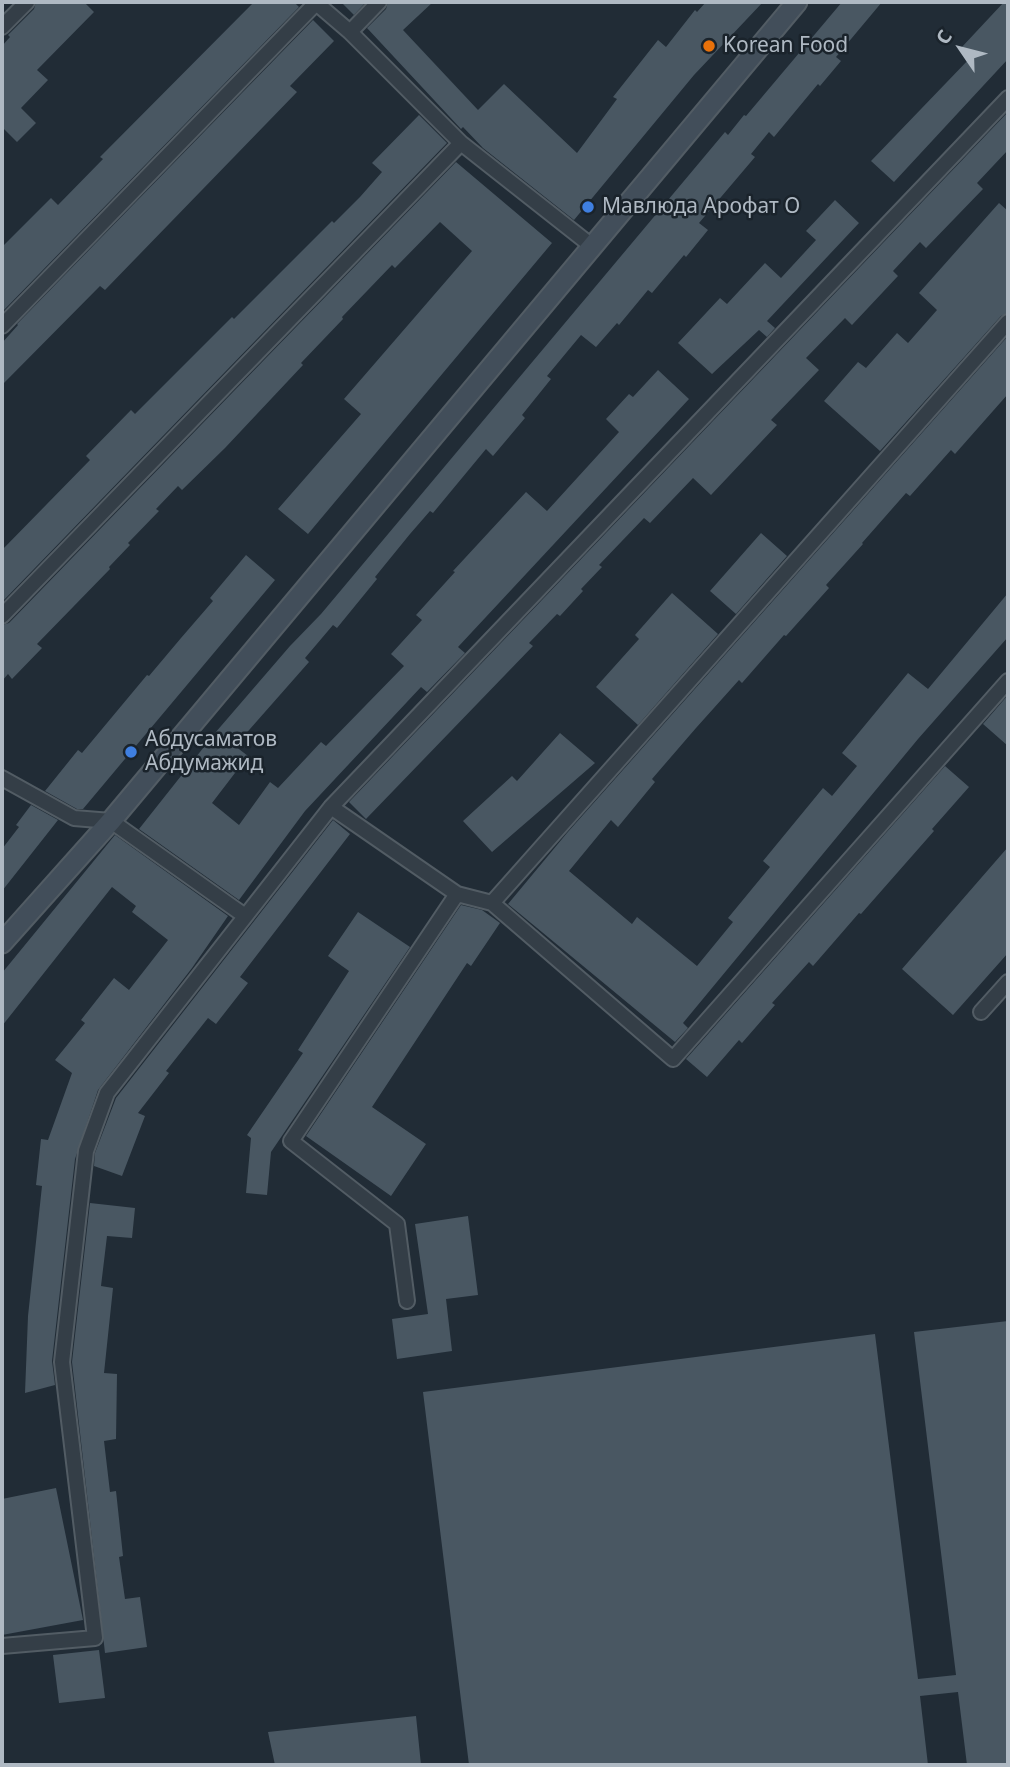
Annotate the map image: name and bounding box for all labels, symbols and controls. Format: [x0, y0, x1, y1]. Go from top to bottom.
north arrow [926, 14, 996, 84]
text: С [930, 24, 958, 49]
place label: Korean Food [723, 33, 848, 59]
marker: Korean Food [701, 38, 717, 54]
place label: Мавлюда Арофат О [602, 194, 800, 220]
marker: Мавлюда Арофат О [580, 199, 596, 215]
place label: Абдусаматов Абдумажид [145, 727, 277, 777]
marker: Абдусаматов Абдумажид [123, 744, 139, 760]

